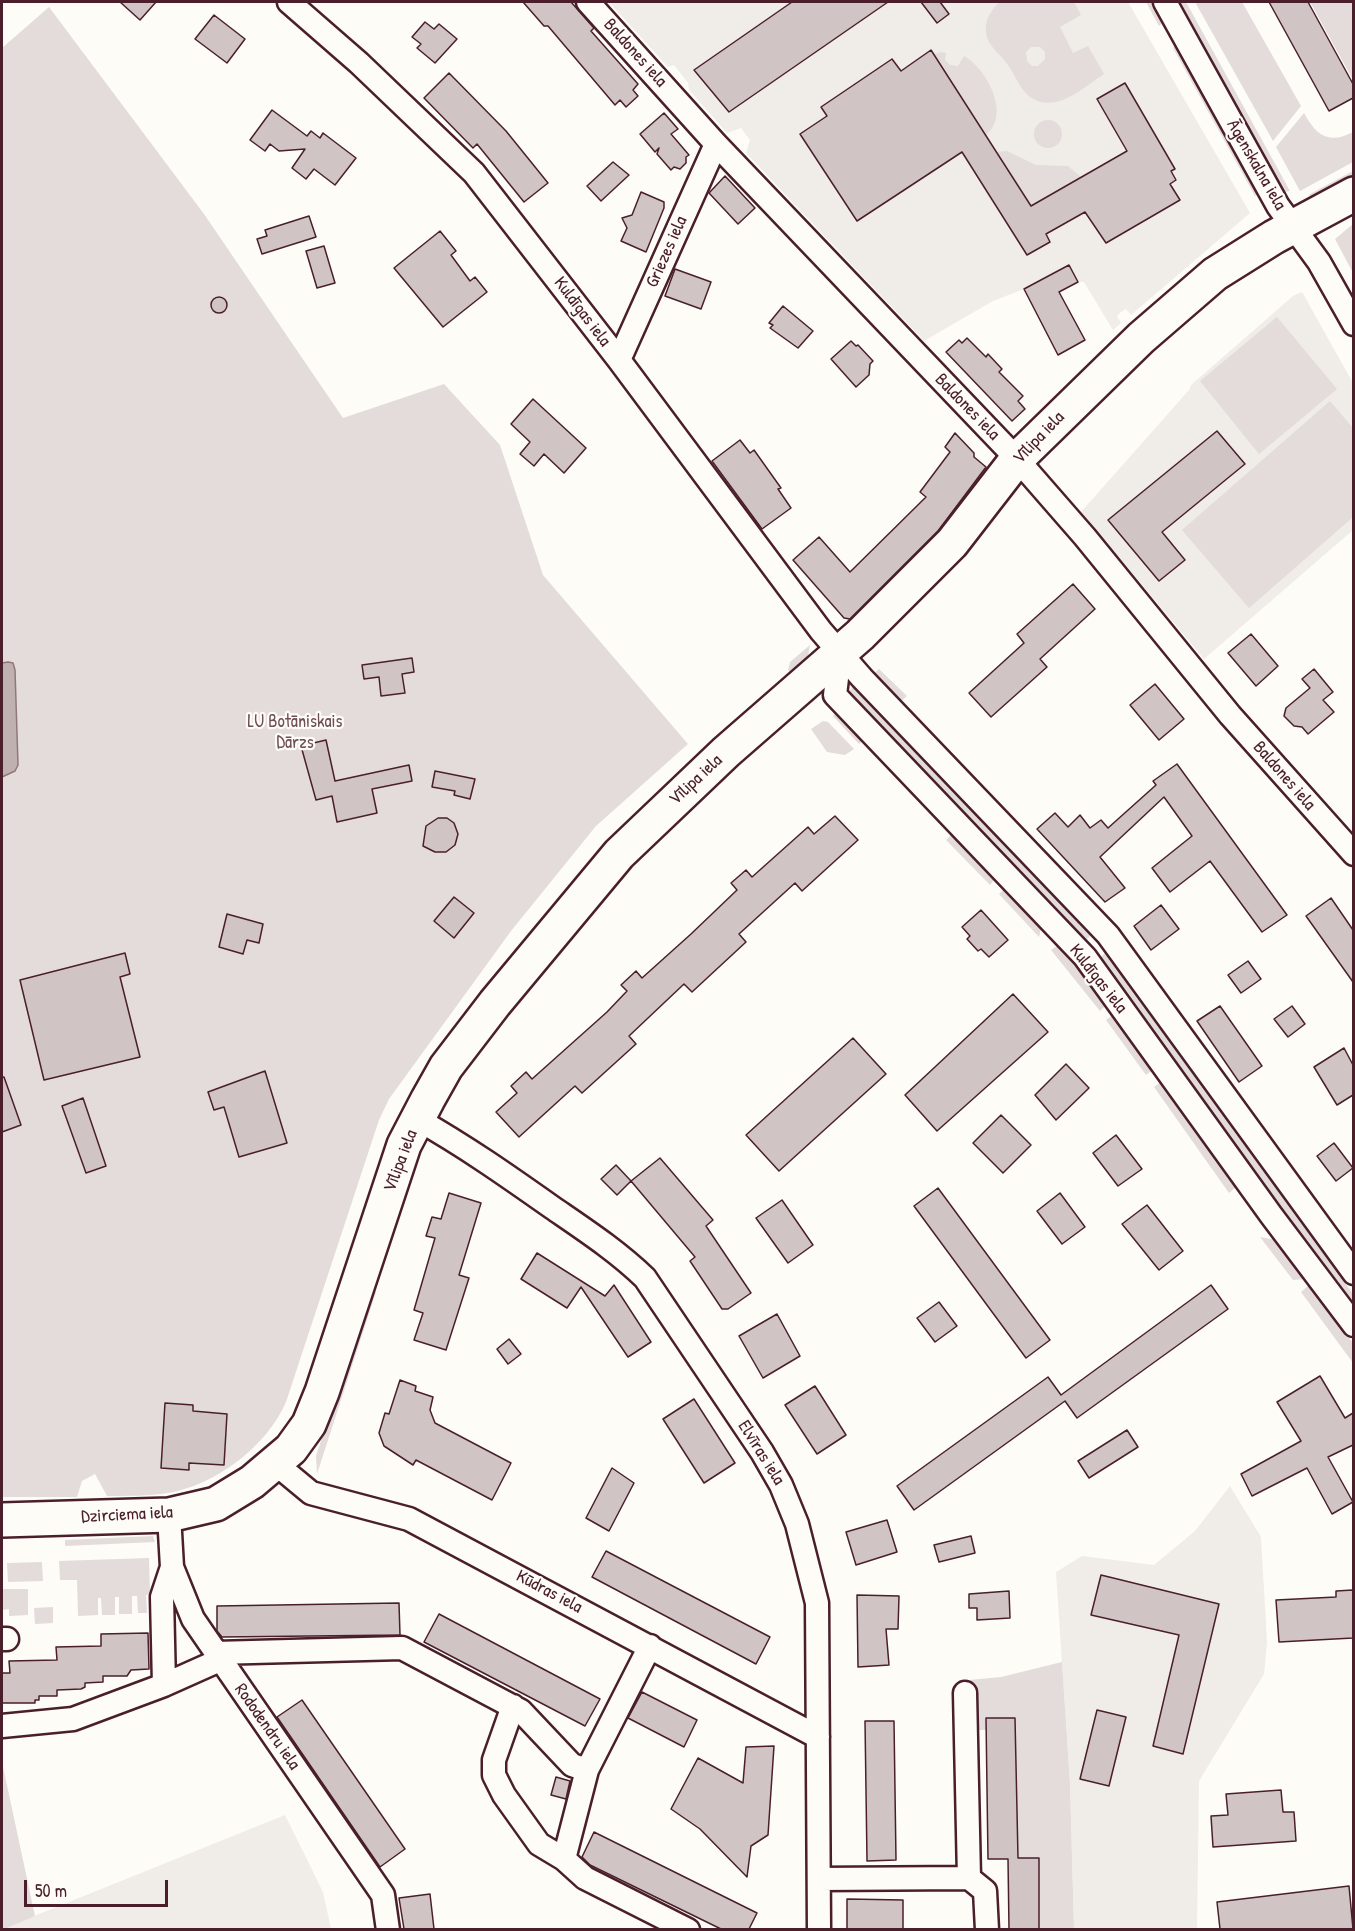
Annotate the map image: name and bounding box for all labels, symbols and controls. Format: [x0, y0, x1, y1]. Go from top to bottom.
street label: Baldones iela [599, 14, 671, 92]
street label: Āgenskalna iela [1221, 116, 1291, 214]
street label: Griezes iela [642, 213, 692, 291]
street label: Kuldīgas iela [549, 273, 615, 351]
street label: Baldones iela [930, 369, 1004, 445]
street label: Vīlipa iela [1009, 407, 1069, 469]
park label: LU Botāniskais Dārzs [248, 711, 342, 754]
street label: Baldones iela [1248, 737, 1320, 815]
street label: Vīlipa iela [665, 750, 727, 810]
street label: Kuldīgas iela [1064, 940, 1132, 1018]
street label: Vīlipa iela [379, 1127, 423, 1195]
street label: Elvīras iela [733, 1417, 789, 1489]
street label: Dzirciema iela [81, 1502, 173, 1528]
street label: Kūdras iela [512, 1566, 586, 1618]
street label: Rododendru iela [229, 1680, 305, 1774]
scale bar [27, 1868, 171, 1906]
text: 50 m [35, 1878, 67, 1903]

